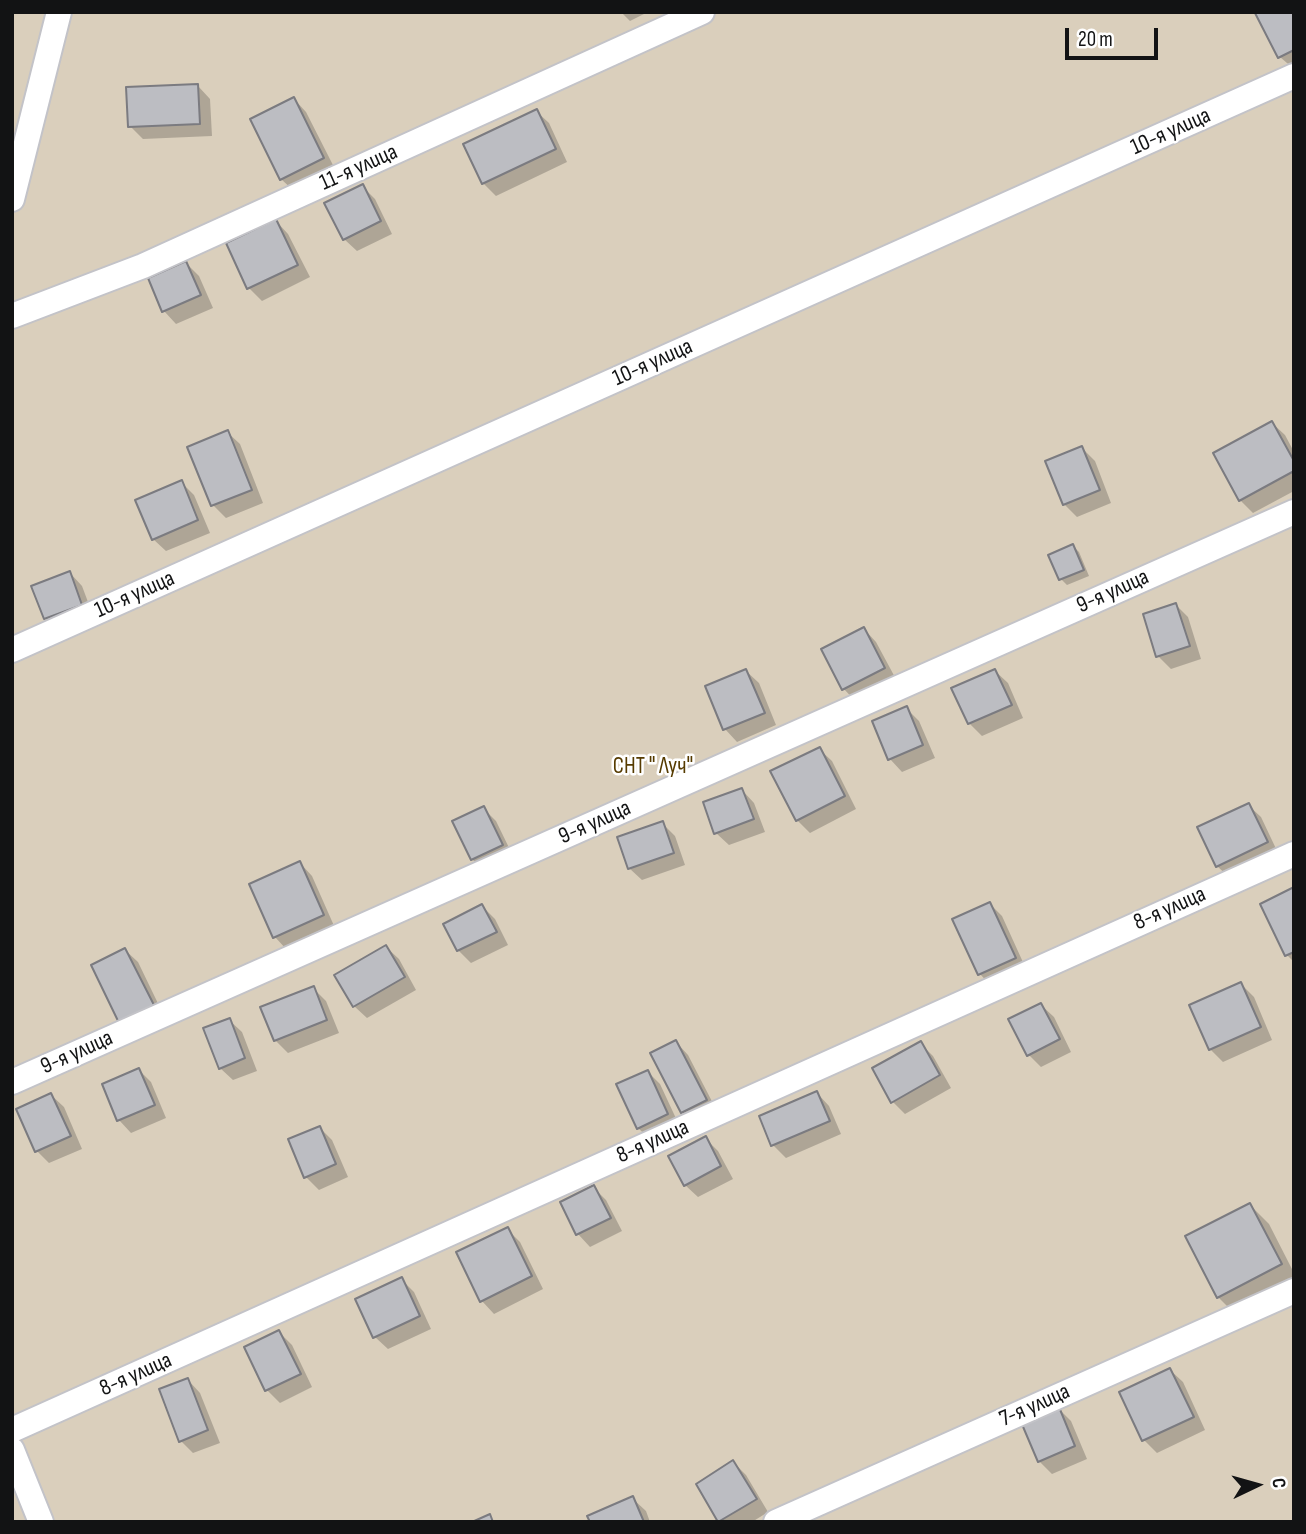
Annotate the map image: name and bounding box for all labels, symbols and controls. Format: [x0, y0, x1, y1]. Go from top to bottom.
scale bar [1068, 14, 1161, 58]
text: 20 m [1078, 27, 1113, 52]
street label: 10-я улица [1127, 102, 1215, 162]
street label: 11-я улица [316, 139, 402, 197]
street label: 10-я улица [609, 333, 697, 393]
street label: 9-я улица [1073, 564, 1153, 620]
street label: 10-я улица [91, 565, 179, 625]
park label: СНТ " Луч" [613, 753, 693, 781]
street label: 9-я улица [555, 795, 635, 851]
street label: 8-я улица [1130, 881, 1210, 937]
street label: 9-я улица [37, 1025, 117, 1081]
street label: 8-я улица [613, 1114, 693, 1170]
street label: 8-я улица [96, 1347, 176, 1403]
street label: 7-я улица [996, 1378, 1074, 1434]
north arrow [1222, 1450, 1292, 1520]
text: С [1267, 1477, 1290, 1489]

